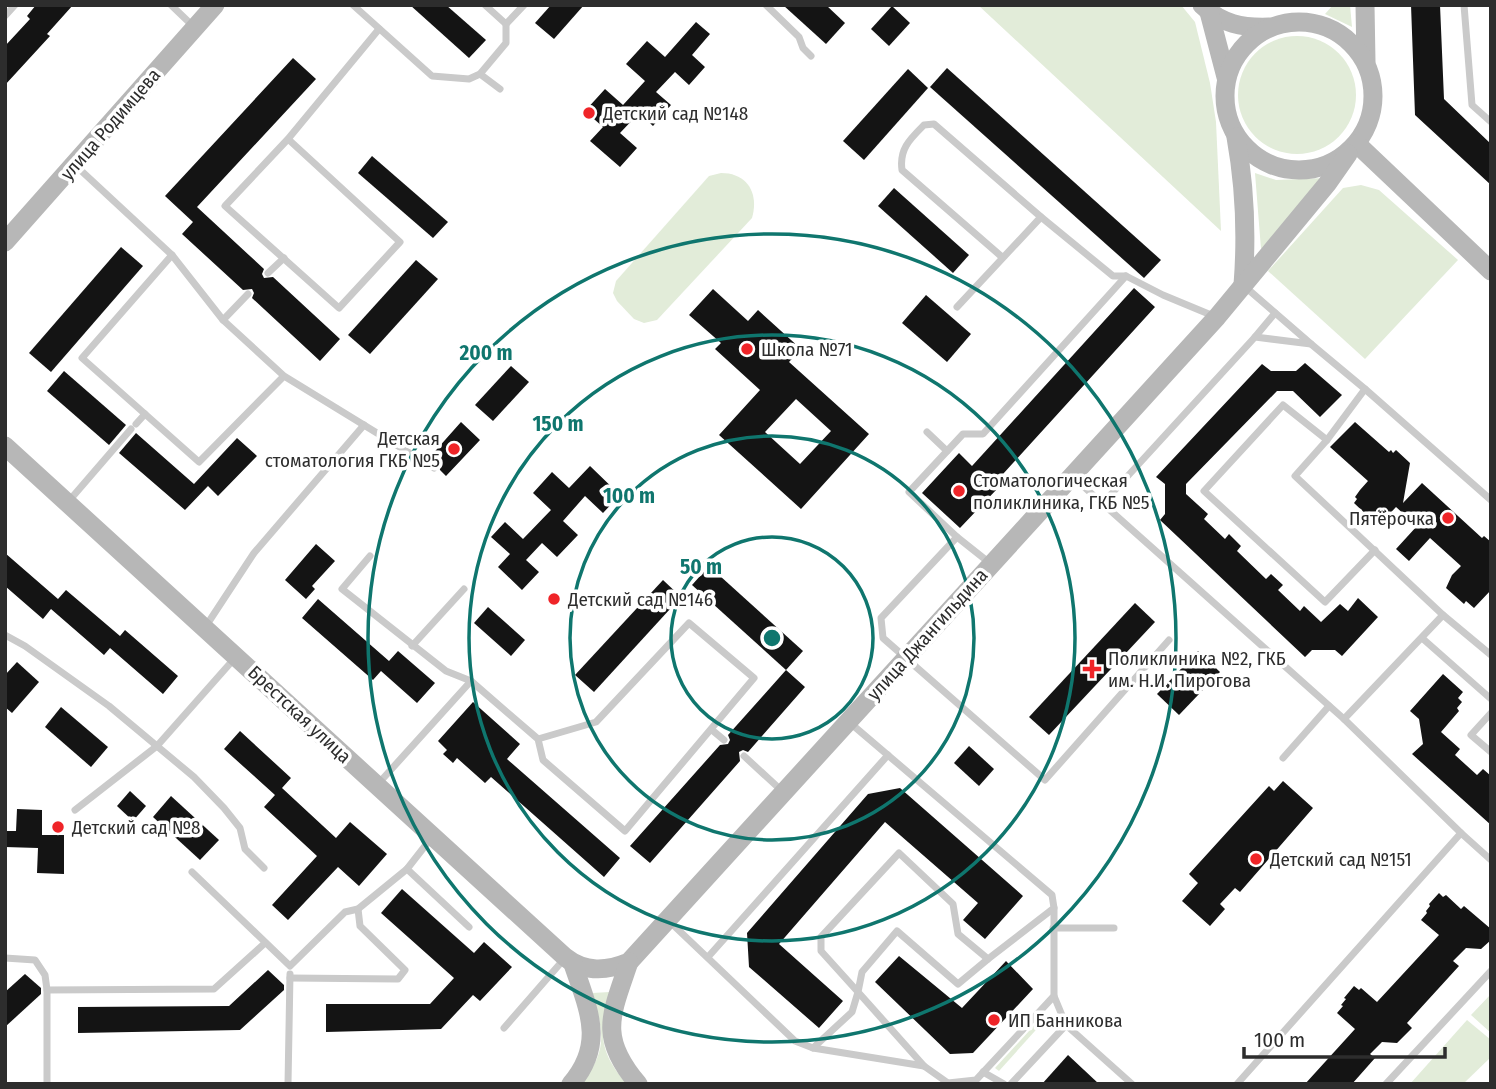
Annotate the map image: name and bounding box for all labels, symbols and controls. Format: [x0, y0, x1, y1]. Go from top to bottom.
street label: улица Родимцева [56, 64, 165, 185]
place label: Детский сад №148 [602, 102, 748, 125]
marker: Детский сад №148 [581, 105, 597, 121]
place label: Школа №71 [761, 338, 853, 361]
text: 200 m [458, 340, 513, 366]
marker: Школа №71 [739, 341, 755, 357]
text: 150 m [532, 411, 584, 437]
place label: Детская стоматология ГКБ №5 [265, 427, 440, 472]
marker: Детская стоматология ГКБ №5 [446, 441, 462, 457]
place label: Стоматологическая поликлиника, ГКБ №5 [973, 469, 1150, 514]
text: 100 m [603, 483, 655, 509]
marker: Стоматологическая поликлиника, ГКБ №5 [951, 483, 967, 499]
place label: Пятёрочка [1349, 507, 1434, 530]
marker: Пятёрочка [1440, 510, 1456, 526]
text: 50 m [680, 554, 722, 580]
street label: улица Джангильдина [862, 564, 993, 705]
place label: Детский сад №146 [567, 588, 713, 611]
marker: Детский сад №146 [546, 591, 562, 607]
centre of rings [760, 626, 784, 650]
place label: Поликлиника №2, ГКБ им. Н.И. Пирогова [1108, 647, 1286, 692]
marker: Поликлиника №2, ГКБ им. Н.И. Пирогова [1082, 659, 1102, 679]
street label: Брестская улица [243, 661, 356, 768]
place label: Детский сад №8 [71, 816, 201, 839]
marker: Детский сад №8 [50, 819, 66, 835]
place label: Детский сад №151 [1269, 848, 1412, 871]
marker: Детский сад №151 [1248, 851, 1264, 867]
place label: ИП Банникова [1008, 1009, 1123, 1032]
marker: ИП Банникова [986, 1012, 1002, 1028]
scale bar [1244, 1016, 1445, 1060]
text: 100 m [1254, 1027, 1305, 1053]

